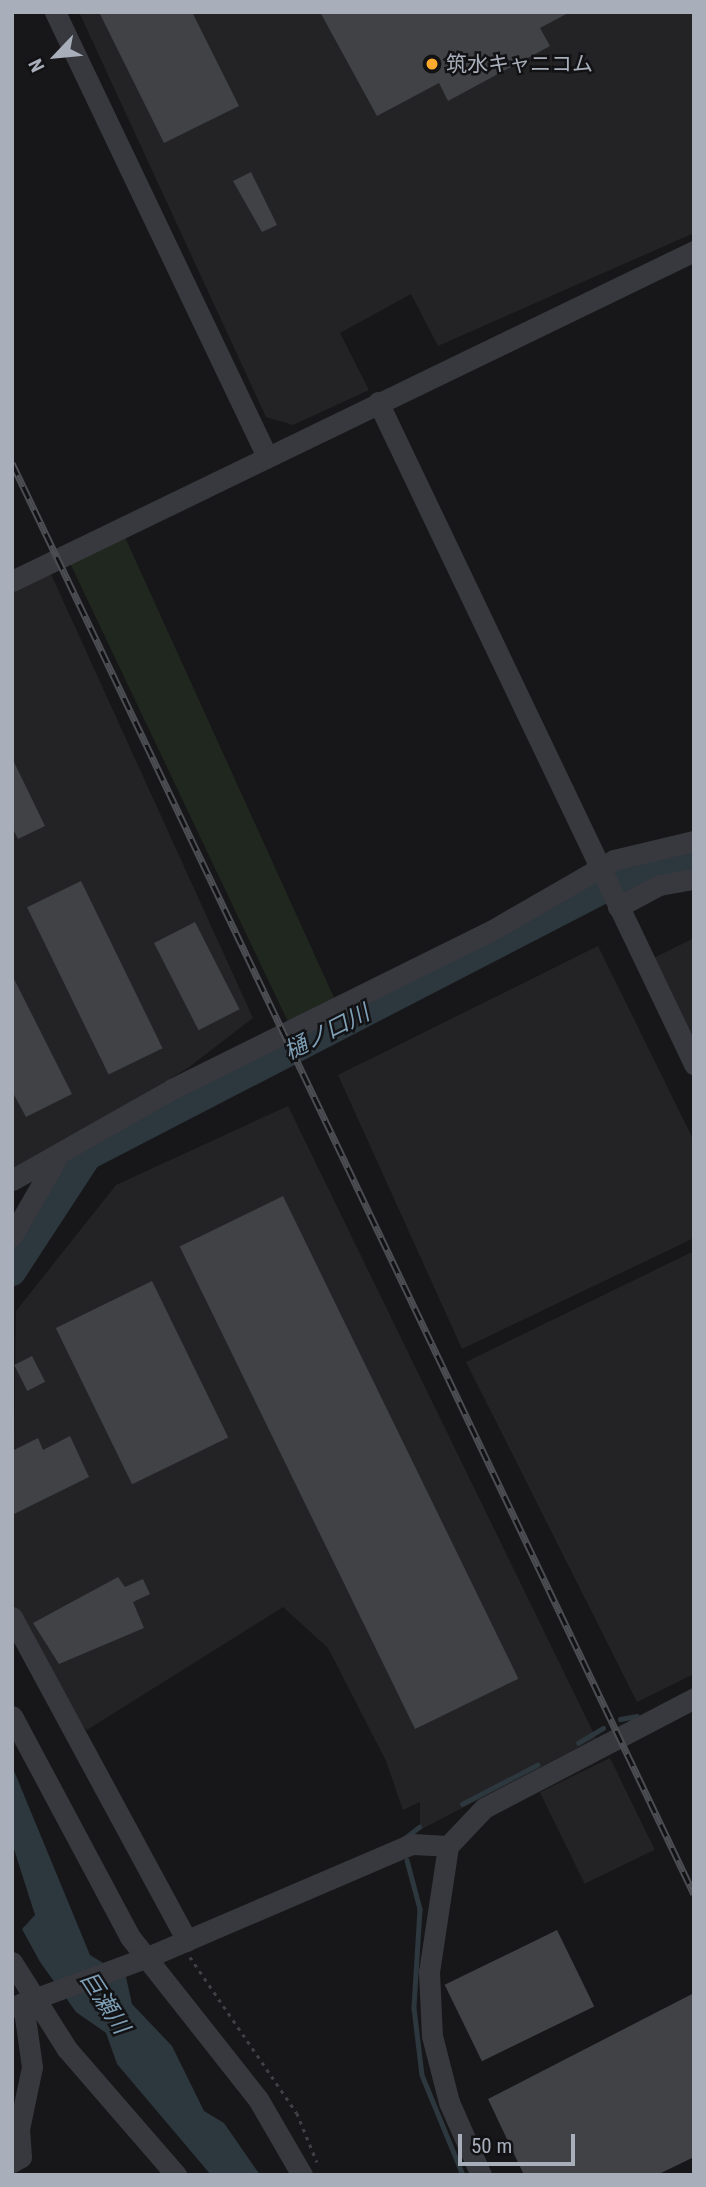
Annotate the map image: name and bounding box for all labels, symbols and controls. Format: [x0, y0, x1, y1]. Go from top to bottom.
north arrow [21, 21, 91, 91]
place label: 筑水キャニコム [446, 51, 593, 77]
text: N [24, 55, 50, 76]
marker: 筑水キャニコム [424, 56, 440, 72]
water label: 樋ノ口川 [280, 1000, 374, 1066]
water label: 巨瀬川 [74, 1967, 134, 2039]
scale bar [461, 2120, 578, 2164]
text: 50 m [471, 2134, 512, 2158]

